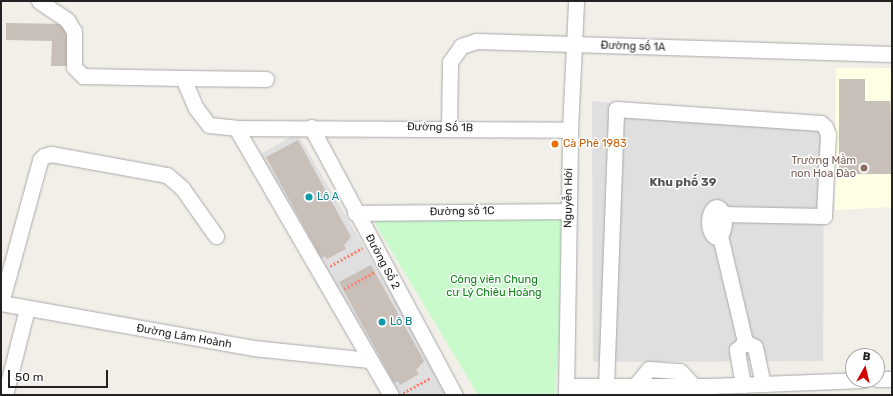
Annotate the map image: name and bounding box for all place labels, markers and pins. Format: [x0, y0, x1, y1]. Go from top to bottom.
place label: Cà Phê 1983 [563, 137, 627, 151]
marker: Cà Phê 1983 [550, 139, 560, 149]
place label: Trường Mầm non Hoa Đào [791, 155, 856, 181]
marker: Trường Mầm non Hoa Đào [859, 163, 869, 173]
place label: Lô A [317, 190, 339, 204]
marker: Lô A [304, 192, 314, 202]
place label: Lô B [390, 315, 412, 329]
marker: Lô B [377, 317, 387, 327]

